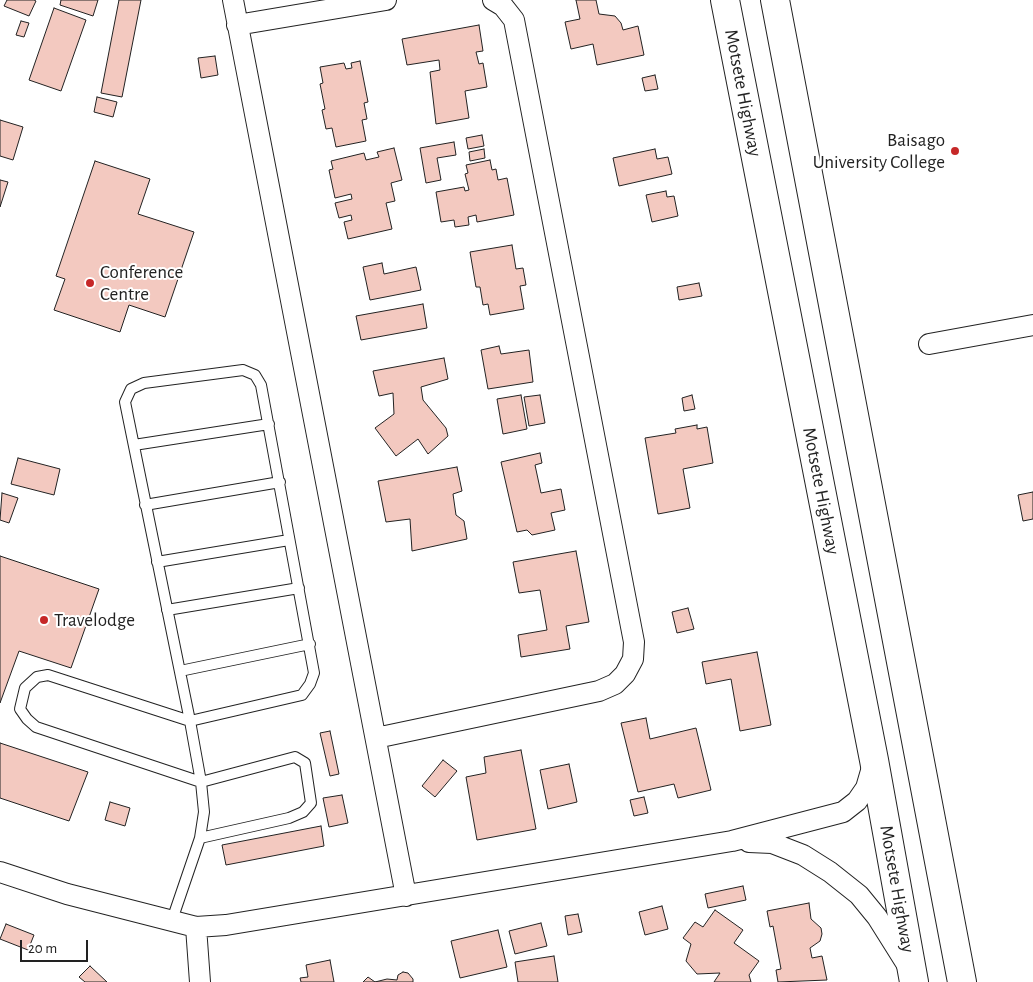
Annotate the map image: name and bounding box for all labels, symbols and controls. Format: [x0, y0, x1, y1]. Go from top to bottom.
street label: Motsete Highway [720, 28, 766, 158]
place label: Baisago University College [813, 129, 945, 173]
marker: Baisago University College [949, 145, 961, 157]
place label: Conference Centre [100, 261, 183, 305]
marker: Conference Centre [84, 277, 96, 289]
street label: Motsete Highway [798, 426, 844, 556]
place label: Travelodge [54, 609, 135, 631]
marker: Travelodge [38, 614, 50, 626]
street label: Motsete Highway [875, 824, 919, 954]
scale bar [22, 930, 90, 962]
text: 20 m [28, 941, 57, 956]

